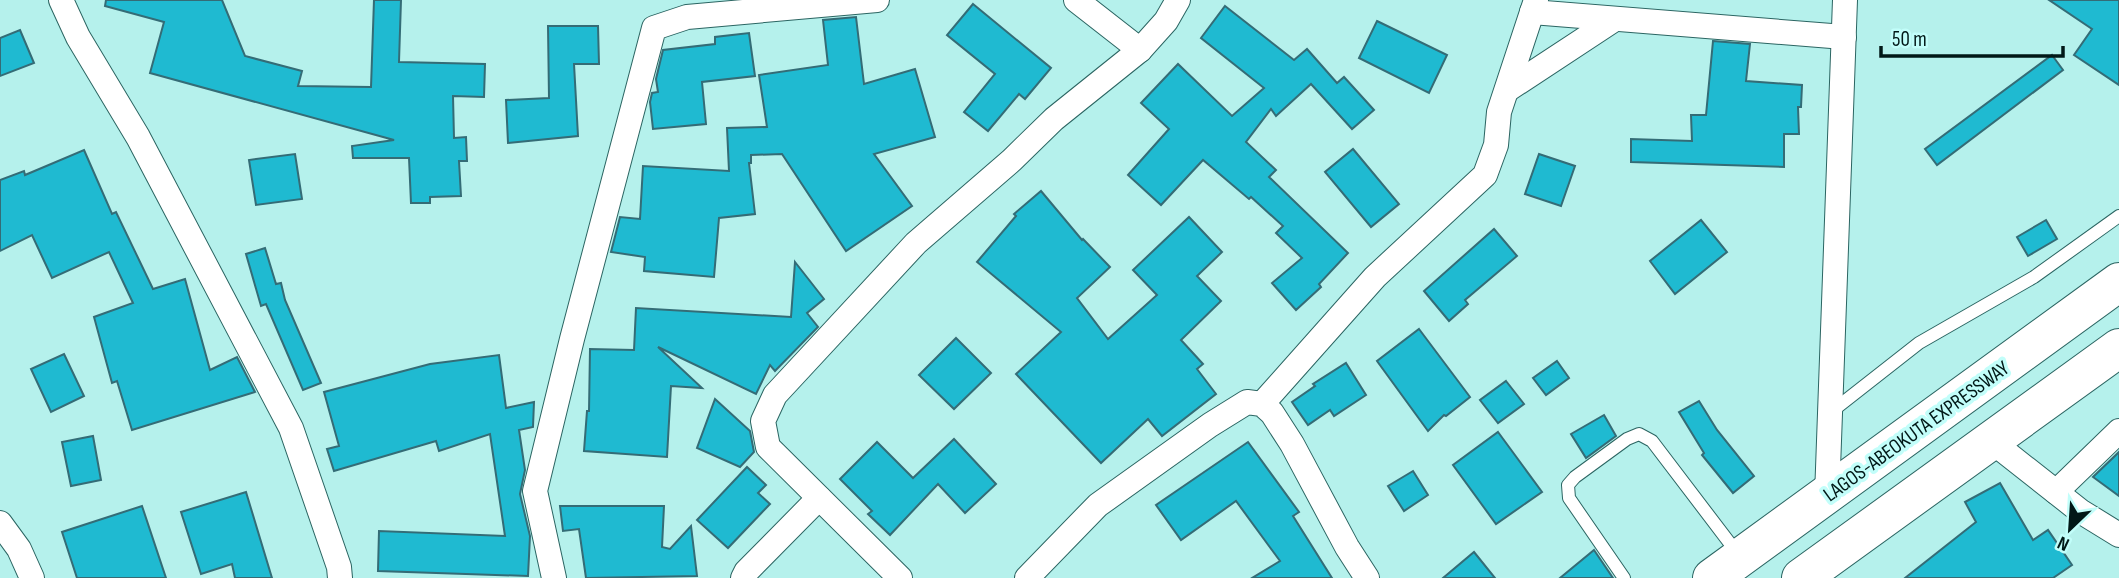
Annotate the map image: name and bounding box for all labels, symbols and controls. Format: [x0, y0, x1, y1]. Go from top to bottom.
scale bar [1881, 14, 2063, 58]
text: 50 m [1892, 27, 1927, 52]
street label: LAGOS-ABEOKUTA EXPRESSWAY [1819, 355, 2014, 507]
north arrow [2035, 494, 2105, 564]
text: N [2054, 530, 2073, 556]

